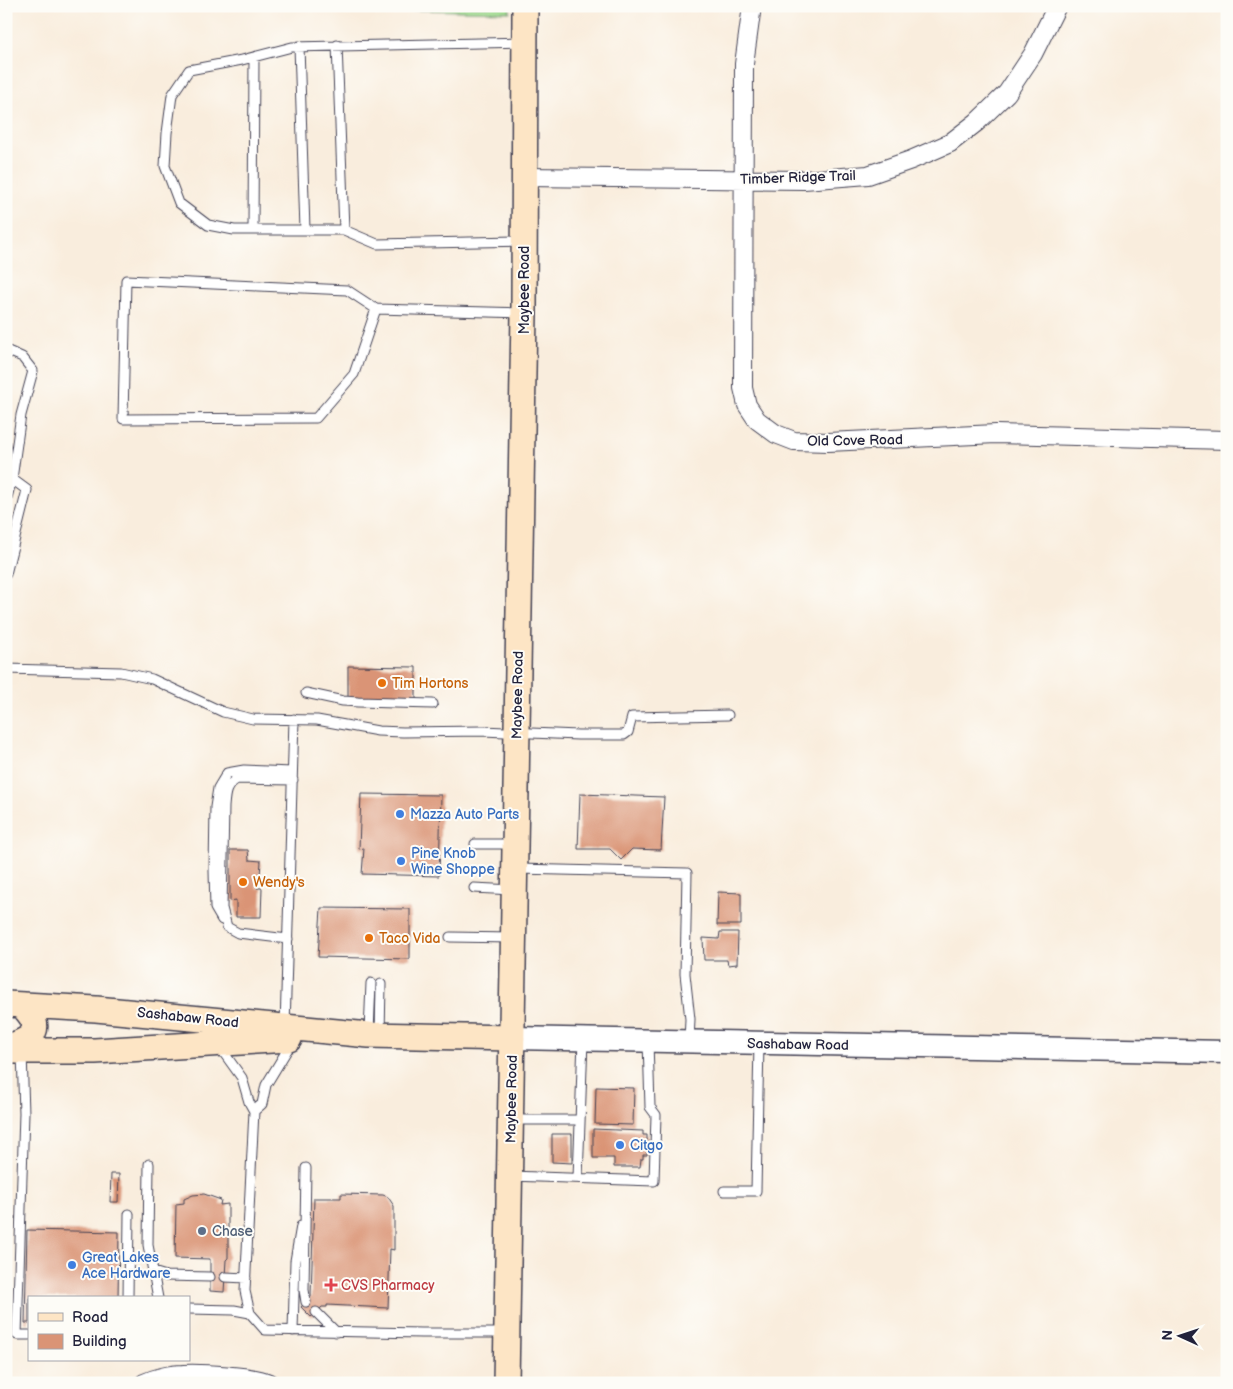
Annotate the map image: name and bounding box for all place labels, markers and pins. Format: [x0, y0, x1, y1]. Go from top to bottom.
place label: Tim Hortons [392, 675, 469, 692]
marker: Tim Hortons [376, 677, 388, 689]
place label: Mazza Auto Parts [410, 806, 519, 823]
marker: Mazza Auto Parts [394, 808, 406, 820]
place label: Pine Knob Wine Shoppe [411, 845, 495, 878]
marker: Pine Knob Wine Shoppe [395, 855, 407, 867]
place label: Wendy's [253, 874, 305, 891]
marker: Wendy's [237, 876, 249, 888]
place label: Taco Vida [379, 930, 441, 947]
marker: Taco Vida [363, 932, 375, 944]
place label: Citgo [630, 1137, 663, 1154]
marker: Citgo [614, 1139, 626, 1151]
place label: Chase [212, 1223, 253, 1240]
marker: Chase [196, 1225, 208, 1237]
place label: Great Lakes Ace Hardware [82, 1249, 171, 1282]
marker: Great Lakes Ace Hardware [66, 1259, 78, 1271]
place label: CVS Pharmacy [341, 1277, 435, 1294]
marker: CVS Pharmacy [325, 1279, 337, 1291]

